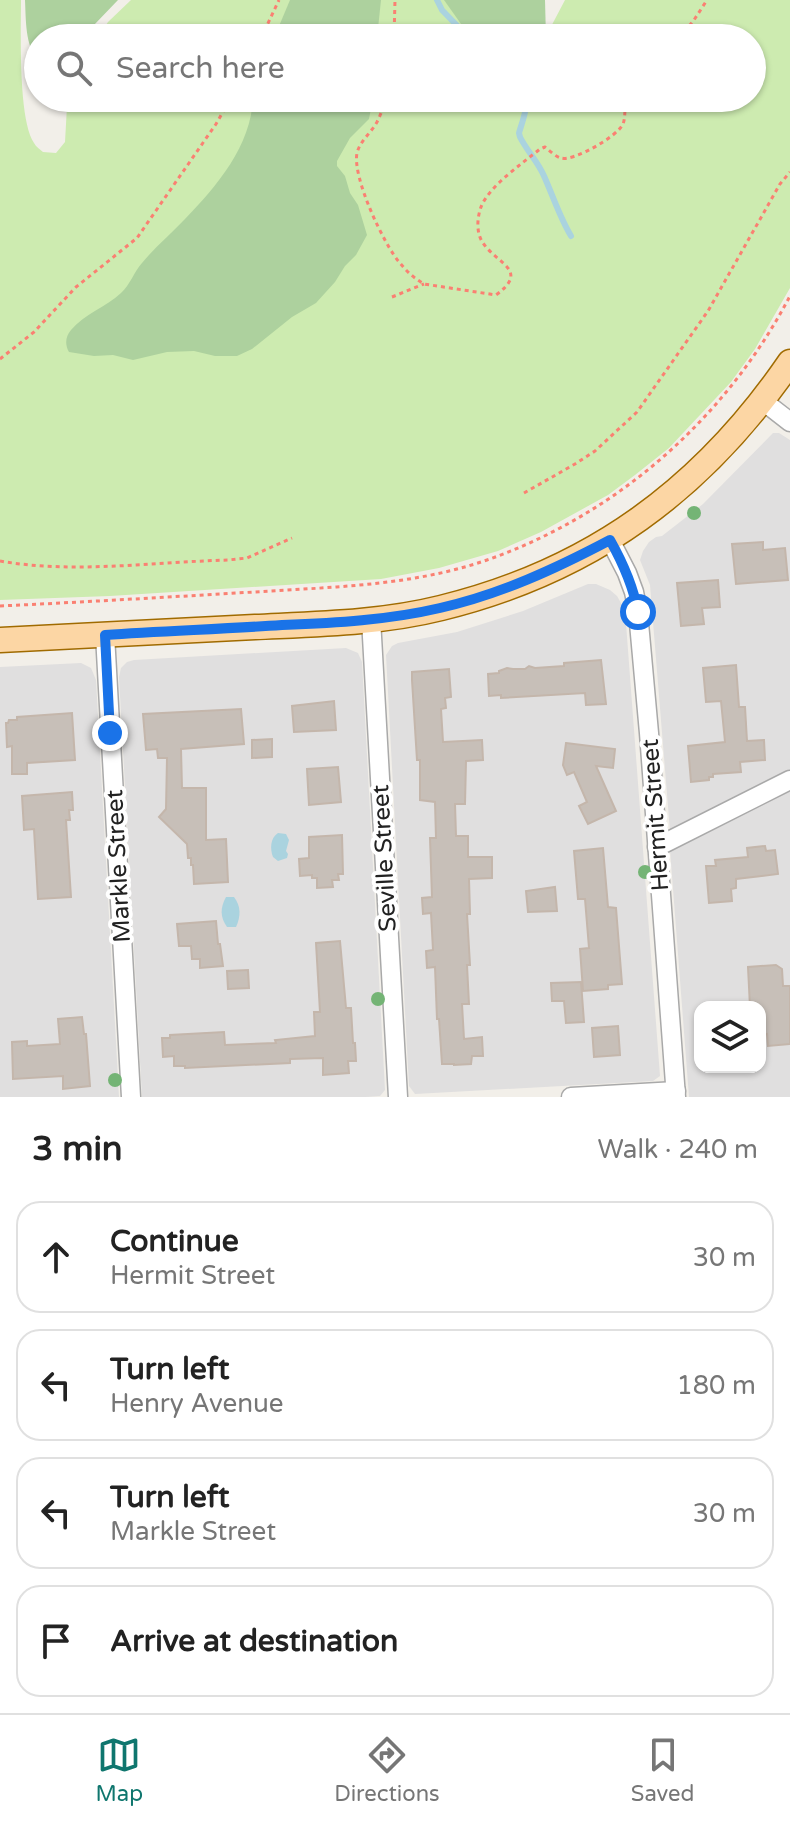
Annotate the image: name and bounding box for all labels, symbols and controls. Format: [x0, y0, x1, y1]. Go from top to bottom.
search box [24, 24, 766, 112]
icon: search [52, 46, 96, 90]
text: Search here [116, 50, 285, 87]
route start [620, 594, 656, 630]
route end [92, 715, 128, 751]
street label: Hermit Street [636, 738, 675, 892]
street label: Seville Street [366, 784, 403, 932]
street label: Markle Street [100, 789, 137, 943]
map controls [694, 1001, 766, 1073]
button: layers [694, 1001, 766, 1073]
text: 3 min [32, 1129, 123, 1170]
text: Walk · 240 m [598, 1134, 758, 1165]
text: Continue [110, 1223, 239, 1260]
icon: ahead [34, 1235, 78, 1279]
text: 30 m [693, 1242, 756, 1273]
text: Hermit Street [110, 1260, 275, 1291]
text: Turn left [110, 1351, 229, 1388]
icon: left [34, 1363, 78, 1407]
text: 180 m [676, 1370, 756, 1401]
text: Henry Avenue [110, 1388, 284, 1419]
text: Turn left [110, 1479, 229, 1516]
icon: left [34, 1491, 78, 1535]
text: 30 m [693, 1498, 756, 1529]
text: Markle Street [110, 1516, 276, 1547]
icon: arrive [34, 1619, 78, 1663]
text: Arrive at destination [110, 1623, 398, 1660]
tab: Map [96, 1733, 143, 1807]
tab: Directions [334, 1733, 440, 1807]
tab: Saved [631, 1733, 694, 1807]

